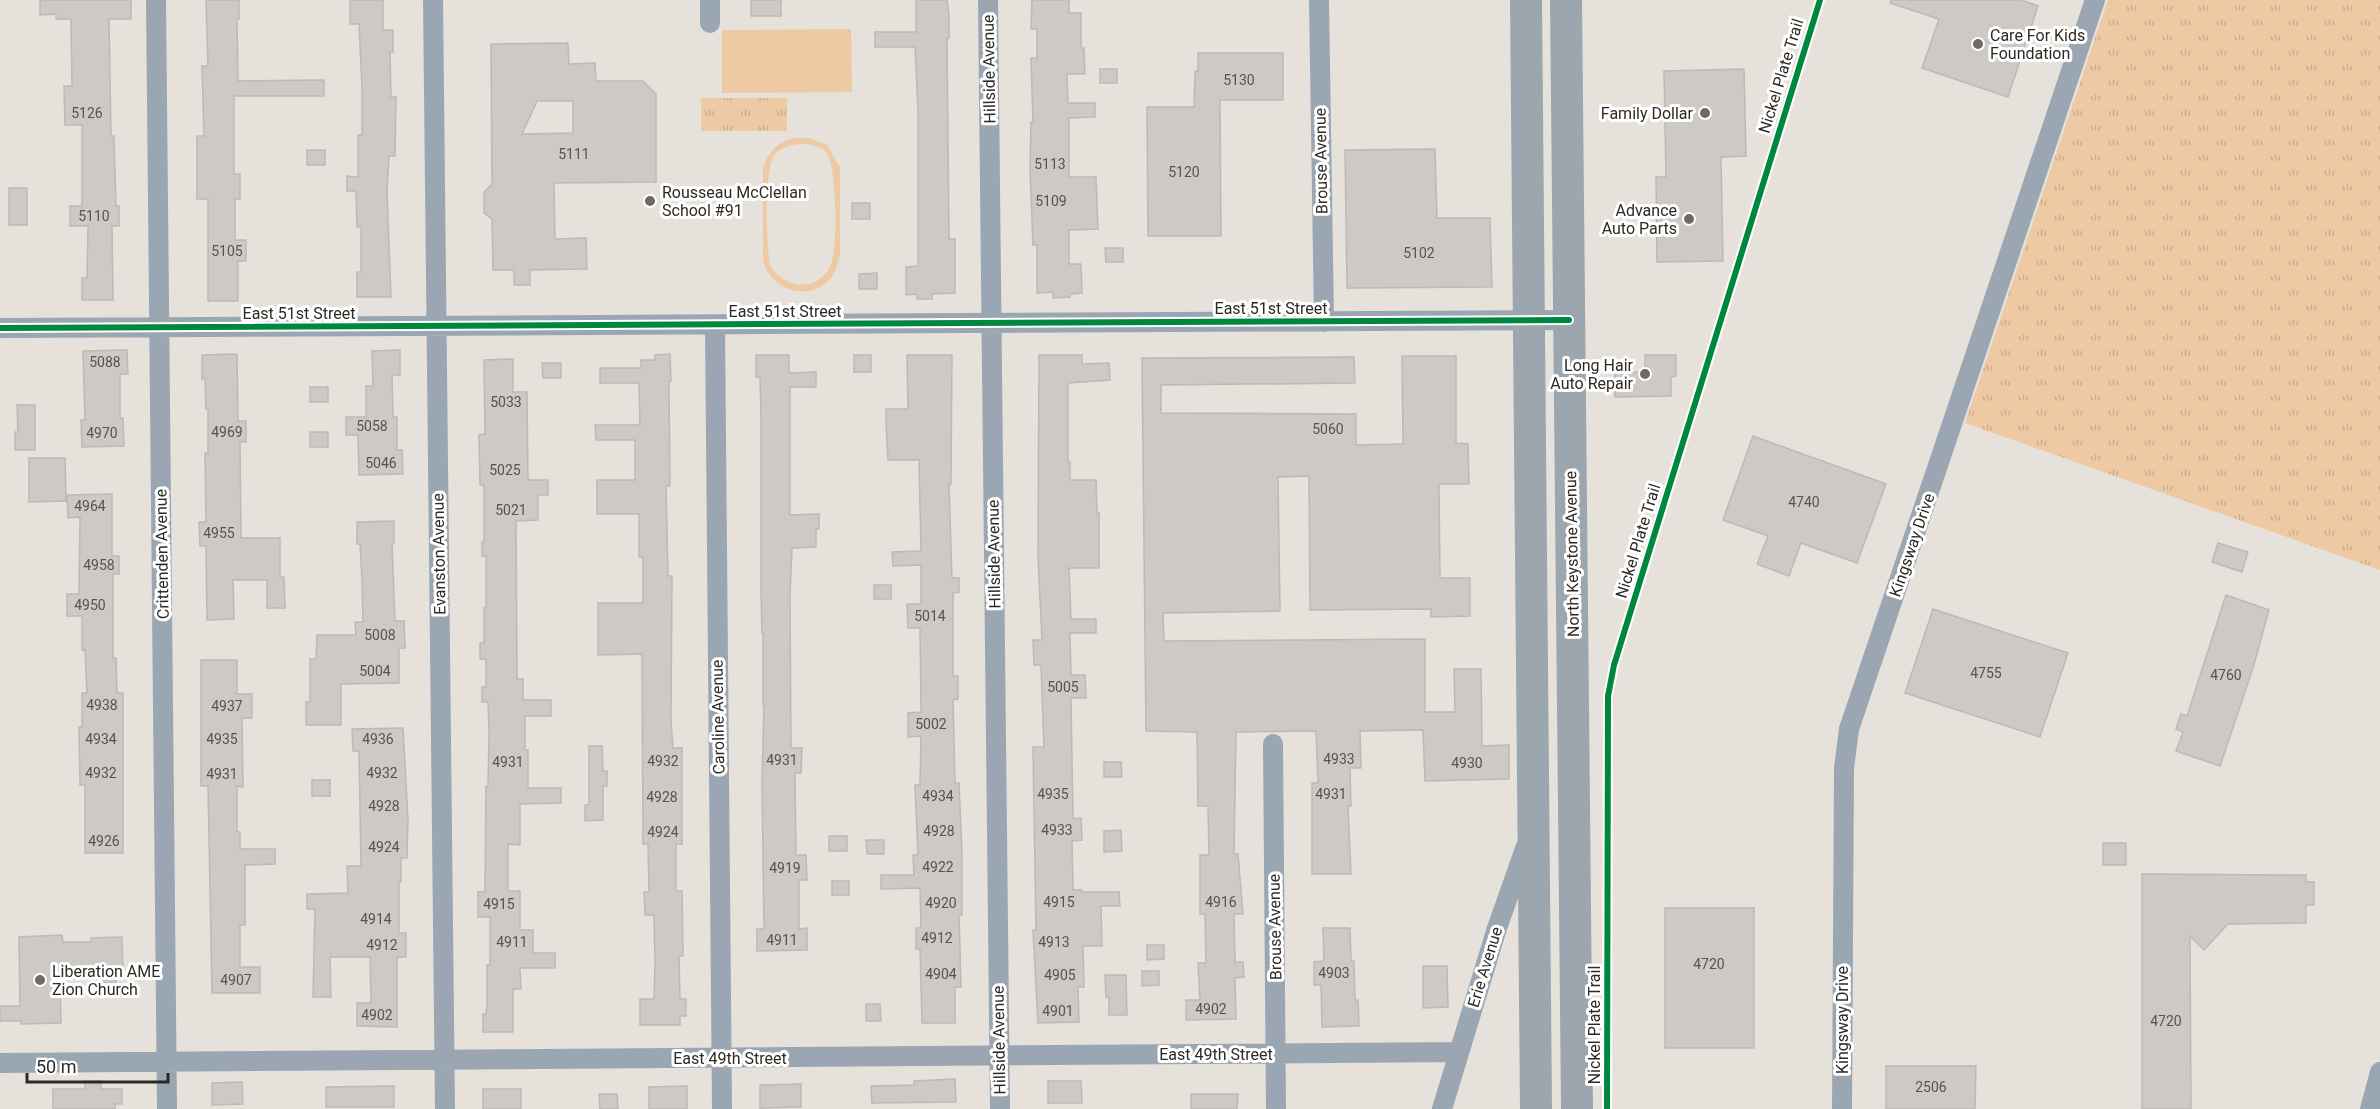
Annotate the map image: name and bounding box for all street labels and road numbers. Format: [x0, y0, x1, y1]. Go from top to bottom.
street label: Hillside Avenue [979, 14, 999, 124]
street label: Nickel Plate Trail [1755, 17, 1807, 135]
street label: Brouse Avenue [1311, 108, 1331, 214]
street label: East 51st Street [1215, 299, 1327, 318]
street label: East 51st Street [729, 302, 841, 321]
street label: East 51st Street [243, 304, 355, 323]
street label: North Keystone Avenue [1561, 471, 1583, 637]
street label: Nickel Plate Trail [1612, 482, 1664, 600]
street label: Crittenden Avenue [151, 489, 173, 619]
street label: Kingsway Drive [1885, 491, 1939, 599]
street label: Evanston Avenue [428, 493, 450, 615]
street label: Hillside Avenue [984, 499, 1004, 609]
street label: Caroline Avenue [707, 659, 729, 775]
street label: Brouse Avenue [1265, 874, 1285, 980]
street label: Erie Avenue [1464, 924, 1506, 1010]
street label: Nickel Plate Trail [1585, 966, 1604, 1084]
street label: Kingsway Drive [1833, 966, 1852, 1074]
street label: Hillside Avenue [989, 985, 1009, 1095]
street label: East 49th Street [1159, 1045, 1273, 1064]
street label: East 49th Street [673, 1049, 787, 1068]

